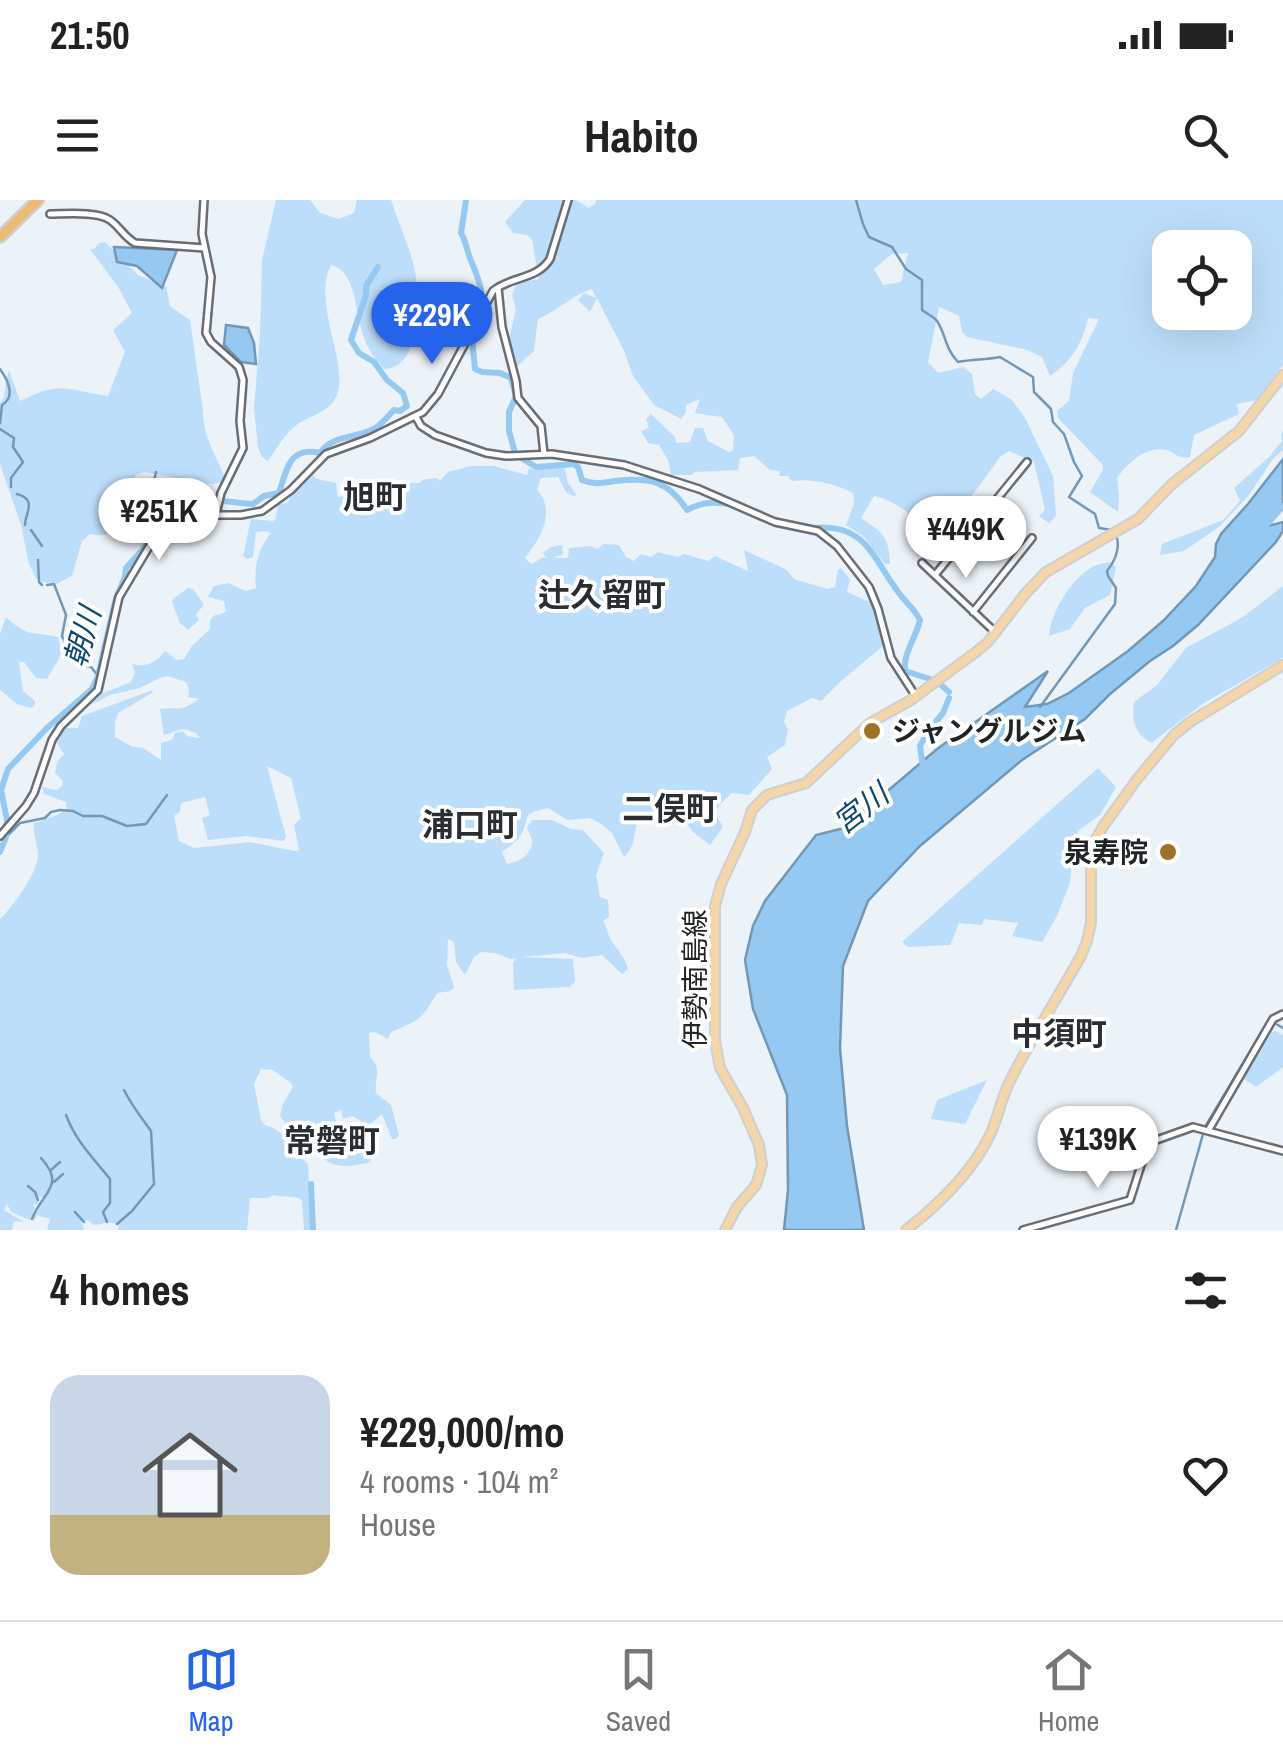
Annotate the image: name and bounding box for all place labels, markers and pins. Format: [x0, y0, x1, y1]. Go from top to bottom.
pin: ¥229K [362, 282, 502, 367]
pin: ¥251K [89, 478, 229, 563]
pin: ¥449K [896, 496, 1036, 581]
place label: ジャングルジム [892, 712, 1087, 750]
marker: ジャングルジム [861, 720, 883, 742]
place label: 泉寿院 [1064, 833, 1148, 871]
marker: 泉寿院 [1157, 841, 1179, 863]
pin: ¥139K [1028, 1106, 1168, 1191]

